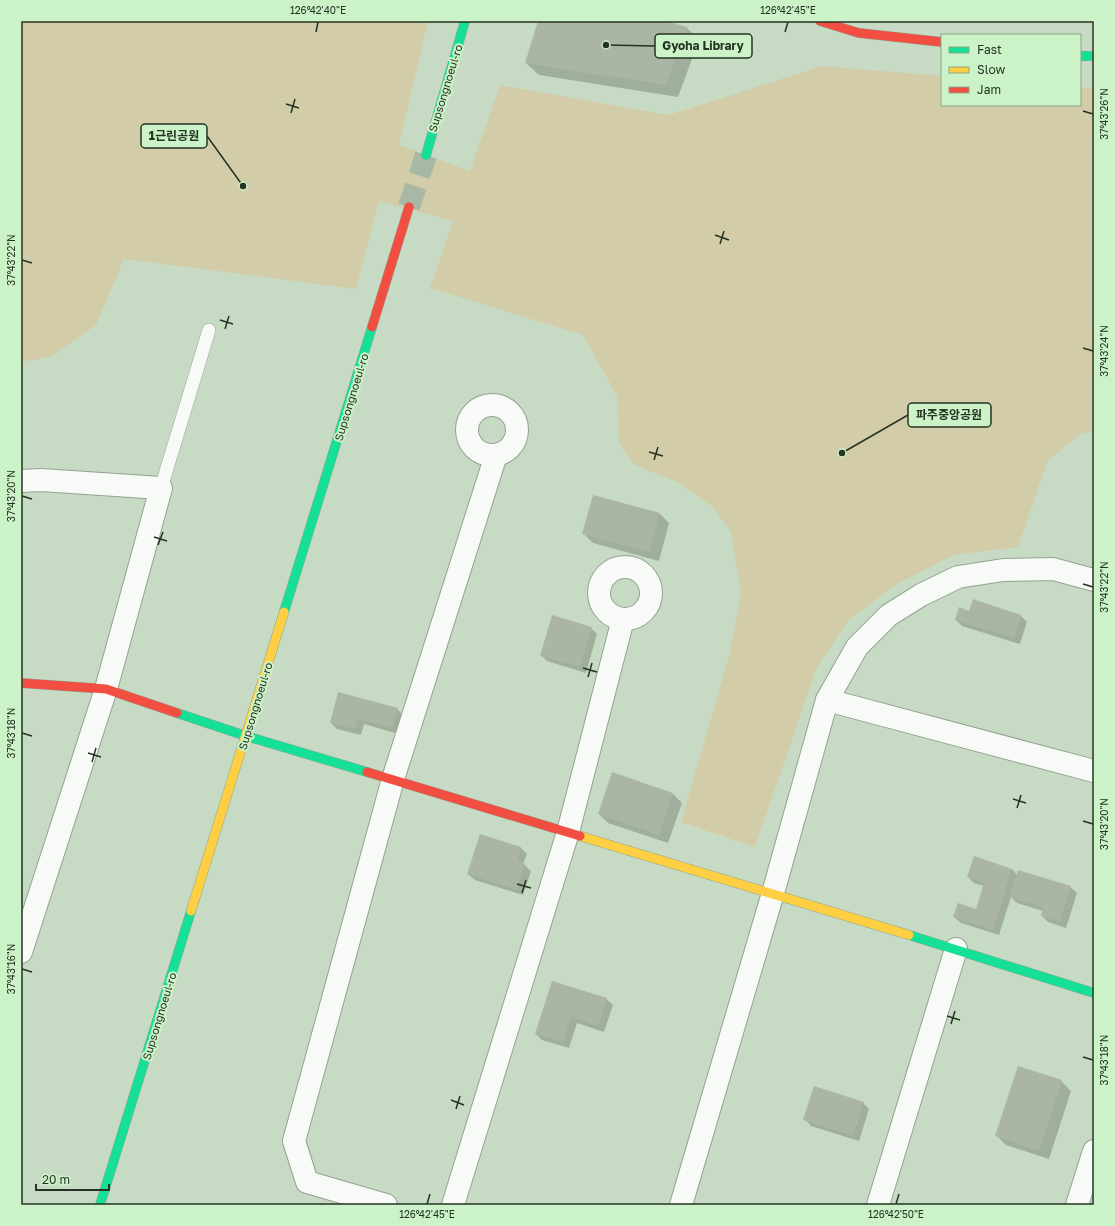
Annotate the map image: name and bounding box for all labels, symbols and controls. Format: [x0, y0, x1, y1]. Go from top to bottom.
text: 126°42'40"E [290, 4, 346, 16]
text: 126°42'45"E [760, 4, 816, 16]
callout: Gyoha Library [655, 34, 752, 58]
legend [941, 34, 1081, 106]
text: Gyoha Library [662, 38, 744, 53]
street label: Supsongnoeul-ro [426, 42, 465, 133]
text: Fast [977, 42, 1002, 57]
text: Slow [977, 62, 1005, 77]
text: Jam [977, 82, 1001, 97]
text: 37°43'26"N [1098, 88, 1110, 140]
callout: 1근린공원 [141, 124, 207, 148]
text: 1근린공원 [149, 128, 199, 143]
text: 37°43'22"N [5, 234, 17, 286]
text: 37°43'24"N [1098, 325, 1110, 377]
street label: Supsongnoeul-ro [332, 351, 371, 442]
callout: 파주중앙공원 [908, 403, 991, 427]
text: 파주중앙공원 [916, 407, 982, 422]
text: 37°43'20"N [5, 470, 17, 522]
text: 37°43'22"N [1098, 561, 1110, 613]
street label: Supsongnoeul-ro [236, 660, 275, 751]
text: 37°43'18"N [5, 708, 17, 758]
text: 37°43'20"N [1098, 798, 1110, 850]
text: 37°43'16"N [5, 944, 17, 994]
street label: Supsongnoeul-ro [140, 970, 179, 1061]
text: 37°43'18"N [1098, 1035, 1110, 1085]
scale bar [36, 1166, 109, 1192]
text: 20 m [42, 1172, 70, 1187]
text: 126°42'45"E [399, 1208, 455, 1220]
text: 126°42'50"E [868, 1208, 924, 1220]

